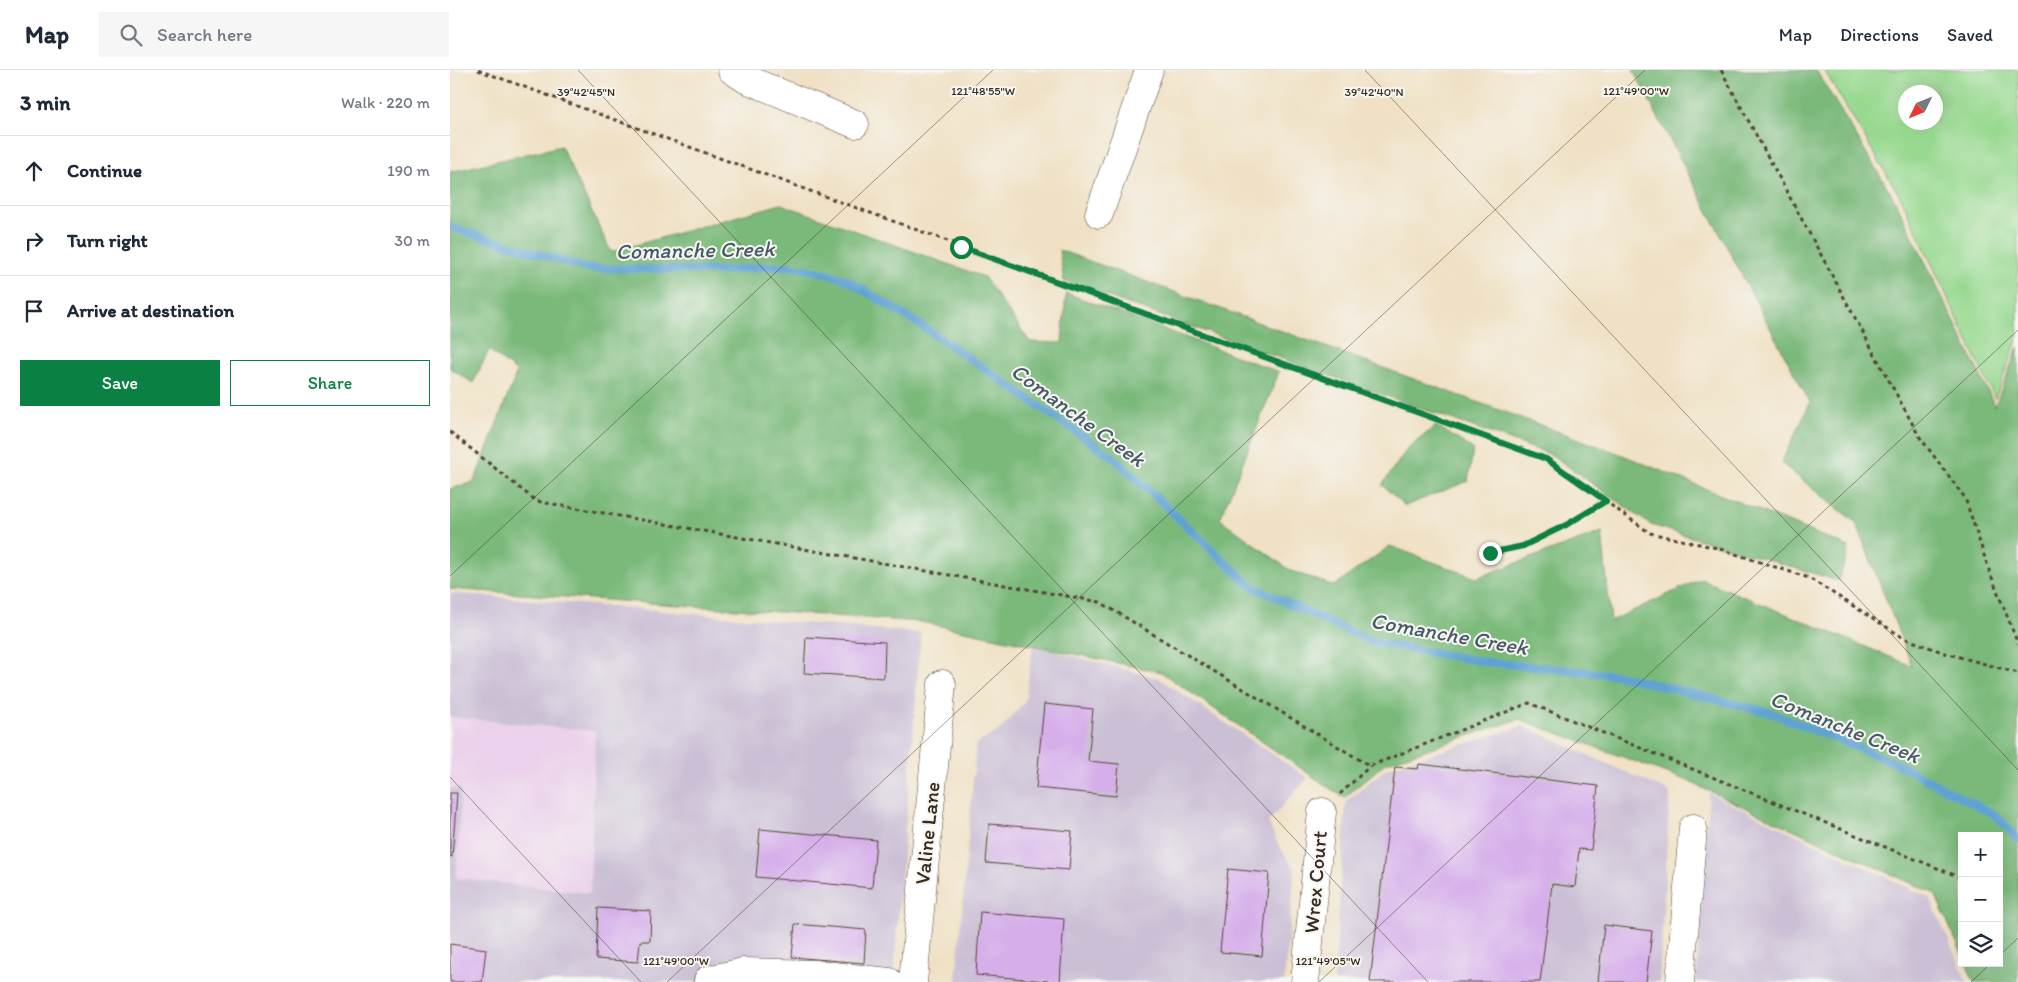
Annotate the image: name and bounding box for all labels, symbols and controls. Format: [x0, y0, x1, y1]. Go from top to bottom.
search box [99, 12, 449, 57]
text: Map [25, 20, 69, 49]
icon: search [117, 21, 145, 49]
text: Search here [157, 23, 252, 46]
text: Map [1779, 24, 1812, 46]
text: Directions [1840, 24, 1919, 46]
text: Saved [1947, 24, 1993, 46]
text: 121°48'55"W [951, 84, 1015, 98]
text: 121°49'00"W [1603, 84, 1669, 98]
text: 39°42'45"N [557, 85, 615, 99]
text: 39°42'40"N [1344, 85, 1404, 99]
north arrow [1898, 85, 1943, 130]
text: 3 min [20, 90, 70, 115]
text: Walk · 220 m [341, 93, 430, 112]
icon: ahead [20, 157, 48, 185]
text: Continue [67, 159, 142, 182]
text: 190 m [387, 161, 430, 180]
icon: right [20, 227, 48, 255]
text: Turn right [67, 229, 148, 252]
text: 30 m [394, 231, 430, 250]
water label: Comanche Creek [615, 235, 776, 265]
route start [950, 236, 973, 259]
icon: arrive [20, 297, 48, 325]
text: Arrive at destination [67, 299, 234, 322]
water label: Comanche Creek [1006, 357, 1152, 474]
button: Save [20, 360, 220, 406]
button: Share [230, 360, 430, 406]
route end [1479, 542, 1502, 565]
water label: Comanche Creek [1368, 607, 1531, 661]
water label: Comanche Creek [1766, 685, 1925, 770]
street label: Valine Lane [909, 780, 945, 886]
street label: Wrex Court [1298, 829, 1332, 934]
map controls [1958, 832, 2003, 967]
button: + [1958, 832, 2003, 877]
button: − [1958, 877, 2003, 922]
button: layers [1958, 922, 2003, 967]
text: 121°49'00"W [643, 954, 709, 968]
text: 121°49'05"W [1295, 954, 1361, 968]

